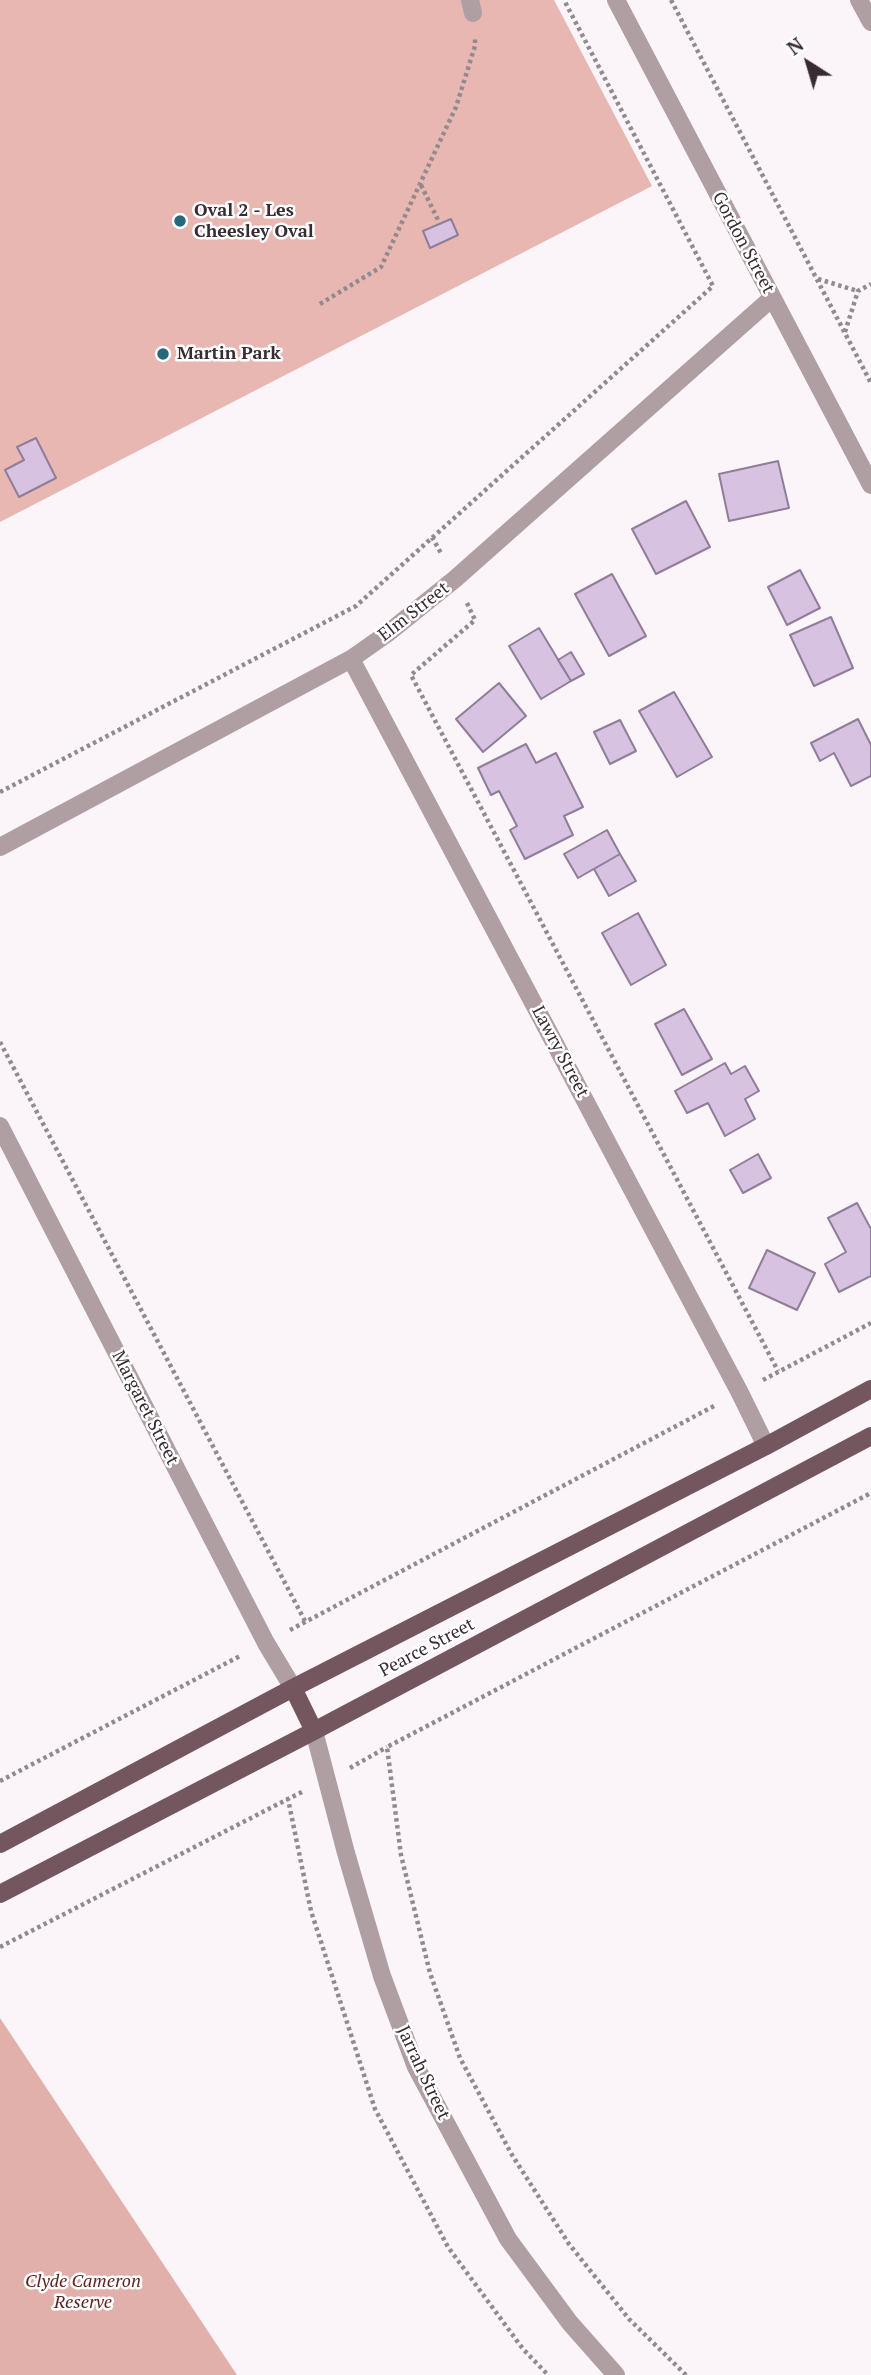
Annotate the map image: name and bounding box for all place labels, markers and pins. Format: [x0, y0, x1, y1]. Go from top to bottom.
place label: Oval 2 - Les Cheesley Oval [194, 200, 314, 242]
marker: Oval 2 - Les Cheesley Oval [172, 213, 188, 229]
place label: Martin Park [177, 343, 281, 365]
marker: Martin Park [155, 346, 171, 362]

